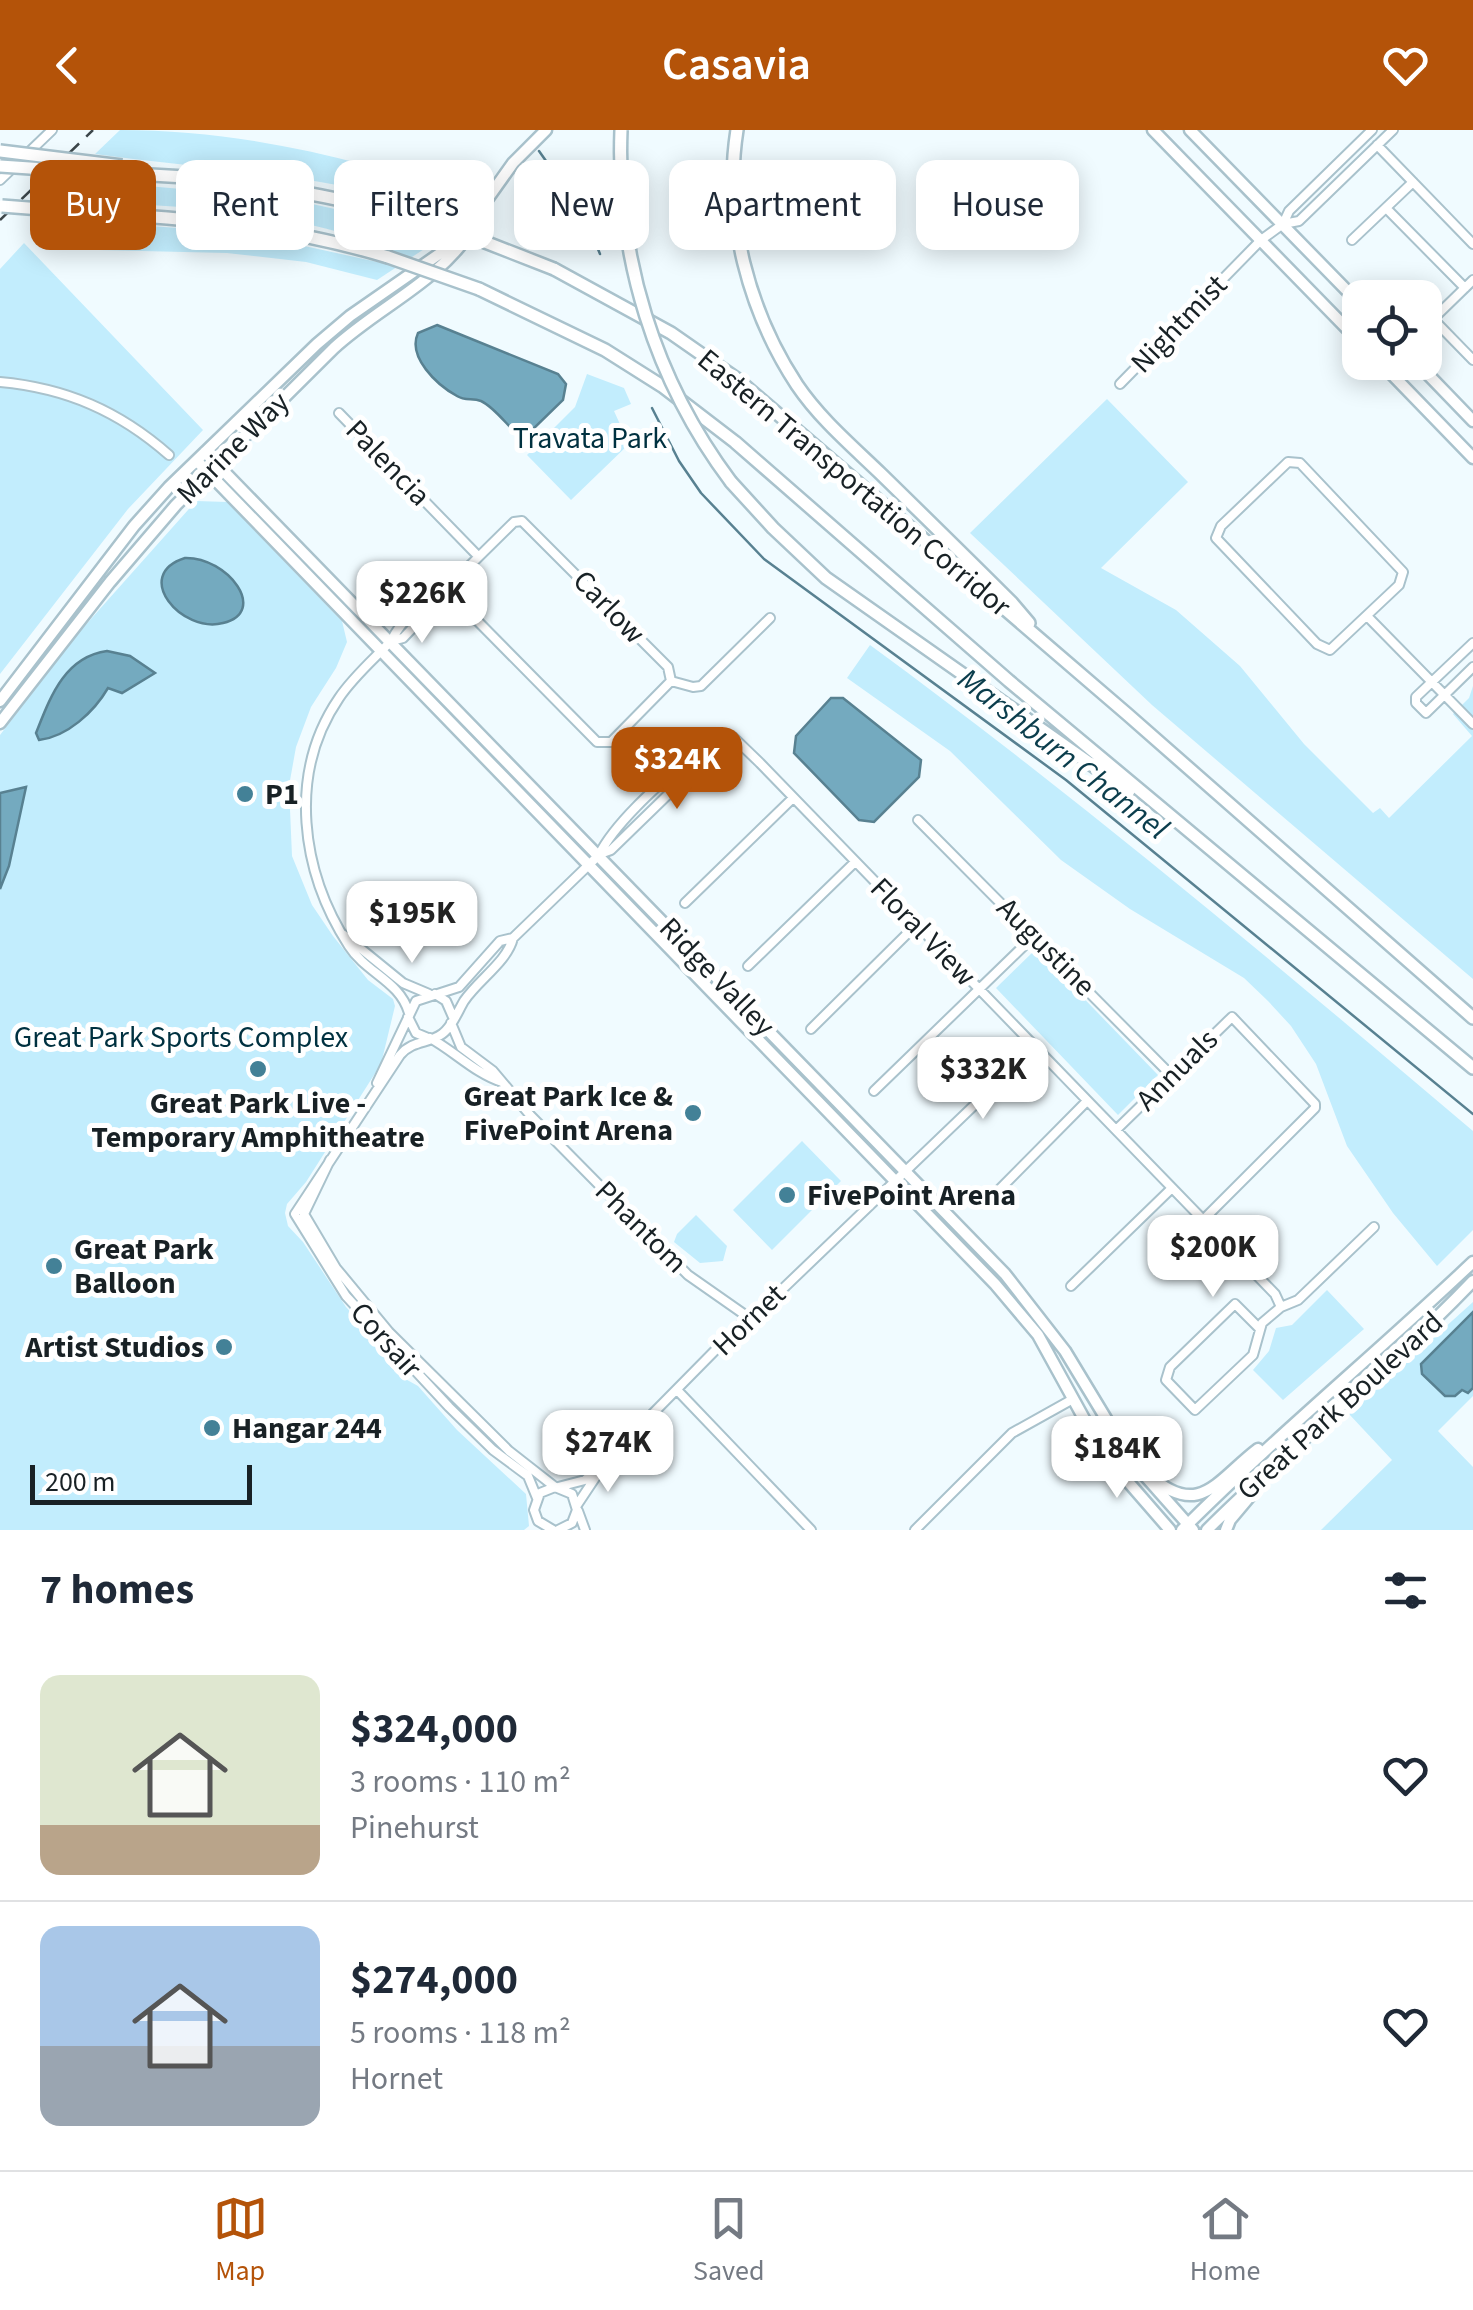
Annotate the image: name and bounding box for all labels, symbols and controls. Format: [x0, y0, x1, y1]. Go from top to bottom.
text: Casavia [662, 33, 811, 97]
icon: back [40, 38, 95, 93]
icon: heart [1378, 38, 1433, 93]
chip: Buy [30, 160, 156, 250]
chip: Rent [176, 160, 314, 250]
chip: Filters [334, 160, 494, 250]
chip: New [514, 160, 649, 250]
chip: Apartment [669, 160, 896, 250]
chip: House [916, 160, 1079, 250]
street label: Nightmist [1121, 265, 1237, 383]
map controls [1342, 280, 1442, 380]
button: locate [1342, 280, 1442, 380]
street label: Eastern Transportation Corridor [688, 339, 1021, 628]
street label: Marine Way [167, 382, 299, 514]
street label: Palencia [336, 410, 440, 516]
park label: Travata Park [513, 417, 667, 460]
street label: Carlow [563, 560, 655, 654]
pin: $226K [352, 561, 492, 646]
text: $226K [378, 570, 466, 616]
water label: Marshburn Channel [948, 657, 1178, 851]
pin: $324K [607, 727, 747, 812]
text: $324K [633, 736, 721, 782]
place label: P1 [265, 773, 299, 816]
marker: P1 [234, 783, 256, 805]
street label: Floral View [860, 868, 986, 996]
pin: $195K [342, 881, 482, 966]
street label: Augustine [987, 888, 1105, 1006]
text: $195K [368, 890, 456, 936]
street label: Ridge Valley [649, 908, 785, 1046]
park label: Great Park Sports Complex [14, 1016, 348, 1059]
street label: Annuals [1126, 1019, 1228, 1121]
pin: $332K [913, 1037, 1053, 1122]
text: $332K [939, 1046, 1027, 1092]
marker: Great Park Live - Temporary Amphitheatre [247, 1058, 269, 1080]
place label: Great Park Ice & FivePoint Arena [463, 1075, 673, 1152]
place label: Great Park Live - Temporary Amphitheatre [91, 1082, 425, 1159]
marker: Great Park Ice & FivePoint Arena [682, 1102, 704, 1124]
street label: Phantom [585, 1171, 697, 1283]
place label: FivePoint Arena [807, 1174, 1016, 1217]
marker: FivePoint Arena [776, 1184, 798, 1206]
pin: $200K [1143, 1215, 1283, 1300]
text: $200K [1169, 1224, 1257, 1270]
place label: Great Park Balloon [74, 1228, 214, 1305]
marker: Great Park Balloon [43, 1255, 65, 1277]
street label: Hornet [703, 1274, 795, 1366]
street label: Corsair [340, 1292, 432, 1388]
street label: Great Park Boulevard [1227, 1302, 1453, 1510]
place label: Artist Studios [24, 1326, 204, 1369]
marker: Artist Studios [213, 1336, 235, 1358]
place label: Hangar 244 [232, 1407, 382, 1450]
pin: $274K [538, 1410, 678, 1495]
pin: $184K [1047, 1416, 1187, 1501]
marker: Hangar 244 [201, 1417, 223, 1439]
text: $274K [564, 1419, 652, 1465]
text: $184K [1073, 1425, 1161, 1471]
scale bar [30, 1460, 252, 1504]
text: 200 m [45, 1462, 116, 1502]
text: 7 homes [40, 1560, 194, 1620]
icon: filters [1378, 1563, 1433, 1618]
text: $324,000 [350, 1699, 518, 1759]
icon: home [120, 1715, 240, 1835]
icon: heart [1378, 1748, 1433, 1803]
text: 3 rooms · 110 m² [350, 1759, 571, 1805]
text: Pinehurst [350, 1805, 479, 1851]
text: $274,000 [350, 1950, 518, 2010]
icon: home [120, 1966, 240, 2086]
icon: heart [1378, 1999, 1433, 2054]
text: 5 rooms · 118 m² [350, 2010, 571, 2056]
text: Hornet [350, 2056, 443, 2102]
tab: Map [213, 2191, 268, 2291]
tab: Saved [693, 2191, 764, 2291]
tab: Home [1190, 2191, 1260, 2291]

